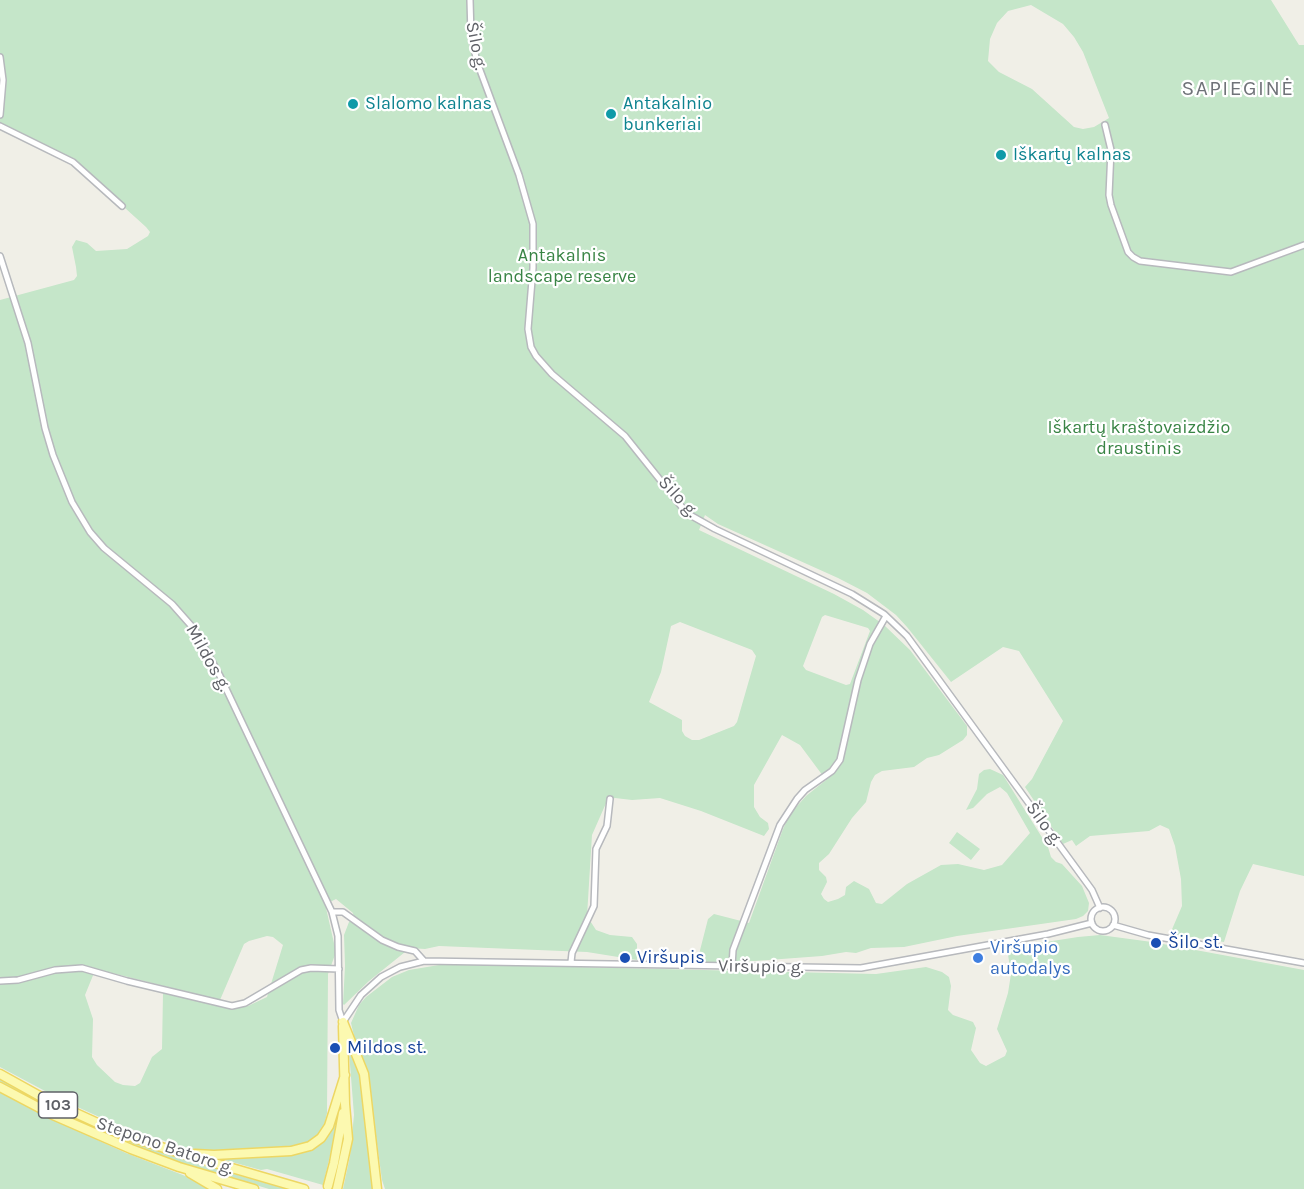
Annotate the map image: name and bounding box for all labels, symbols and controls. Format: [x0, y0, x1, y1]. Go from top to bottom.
street label: Šilo g. [461, 20, 491, 72]
district label: SAPIEGINĖ [1181, 76, 1295, 102]
place label: Slalomo kalnas [365, 93, 492, 115]
place label: Antakalnio bunkeriai [623, 93, 712, 136]
marker: Slalomo kalnas [346, 97, 360, 111]
marker: Antakalnio bunkeriai [604, 107, 618, 121]
place label: Iškartų kalnas [1013, 144, 1131, 166]
marker: Iškartų kalnas [994, 148, 1008, 162]
park label: Antakalnis landscape reserve [488, 245, 636, 288]
park label: Iškartų kraštovaizdžio draustinis [1048, 417, 1230, 460]
street label: Šilo g. [653, 472, 703, 522]
street label: Mildos g. [181, 621, 235, 695]
street label: Šilo g. [1021, 798, 1067, 850]
place label: Šilo st. [1168, 932, 1223, 954]
marker: Šilo st. [1149, 936, 1163, 950]
place label: Viršupio autodalys [990, 937, 1071, 980]
place label: Viršupis [637, 947, 705, 969]
marker: Viršupis [618, 951, 632, 965]
marker: Viršupio autodalys [971, 951, 985, 965]
street label: Viršupio g. [718, 955, 804, 979]
place label: Mildos st. [347, 1037, 426, 1059]
marker: Mildos st. [328, 1041, 342, 1055]
road number: 103 [38, 1092, 78, 1118]
street label: Stepono Batoro g. [93, 1112, 237, 1180]

